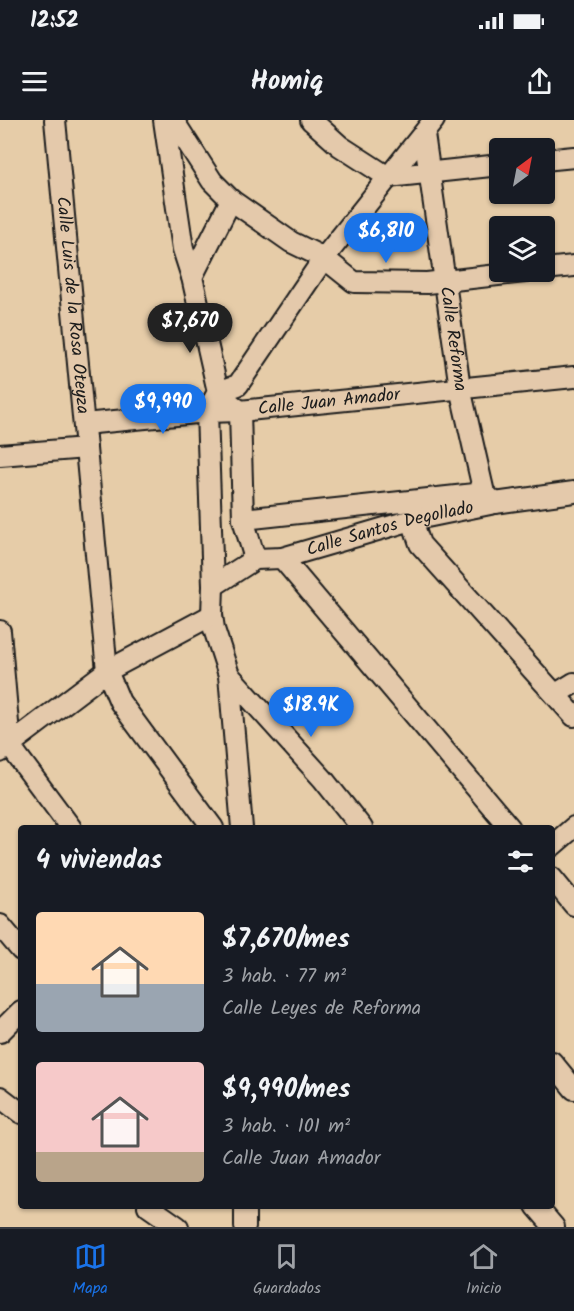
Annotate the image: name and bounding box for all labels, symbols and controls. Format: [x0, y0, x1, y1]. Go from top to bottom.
text: 12:52 [30, 4, 79, 39]
text: Homiq [250, 60, 324, 103]
icon: menu [18, 65, 51, 98]
icon: share [523, 65, 556, 98]
north arrow [489, 138, 555, 204]
map controls [489, 138, 555, 282]
street label: Calle Luis de la Rosa Oteyza [48, 195, 97, 415]
pin: $6,810 [337, 213, 435, 264]
text: $6,810 [358, 216, 414, 248]
button: layers [489, 216, 555, 282]
street label: Calle Reforma [431, 285, 475, 393]
pin: $7,670 [141, 303, 239, 354]
text: $7,670 [161, 306, 219, 338]
street label: Calle Juan Amador [257, 380, 402, 424]
pin: $9,990 [114, 384, 212, 435]
text: $9,990 [134, 387, 192, 419]
street label: Calle Santos Degollado [303, 493, 476, 565]
pin: $18.9K [262, 687, 360, 738]
text: $18.9K [283, 690, 339, 722]
text: 4 viviendas [36, 840, 162, 882]
icon: filters [504, 845, 537, 878]
text: $7,670/mes [222, 919, 350, 961]
icon: home [84, 936, 156, 1008]
text: 3 hab. · 77 m² [222, 961, 346, 993]
text: Calle Leyes de Reforma [222, 993, 421, 1025]
text: $9,990/mes [222, 1069, 350, 1111]
icon: home [84, 1086, 156, 1158]
text: 3 hab. · 101 m² [222, 1111, 350, 1143]
text: Calle Juan Amador [222, 1143, 380, 1175]
tab: Mapa [73, 1240, 108, 1301]
tab: Guardados [253, 1240, 321, 1301]
tab: Inicio [466, 1240, 501, 1301]

